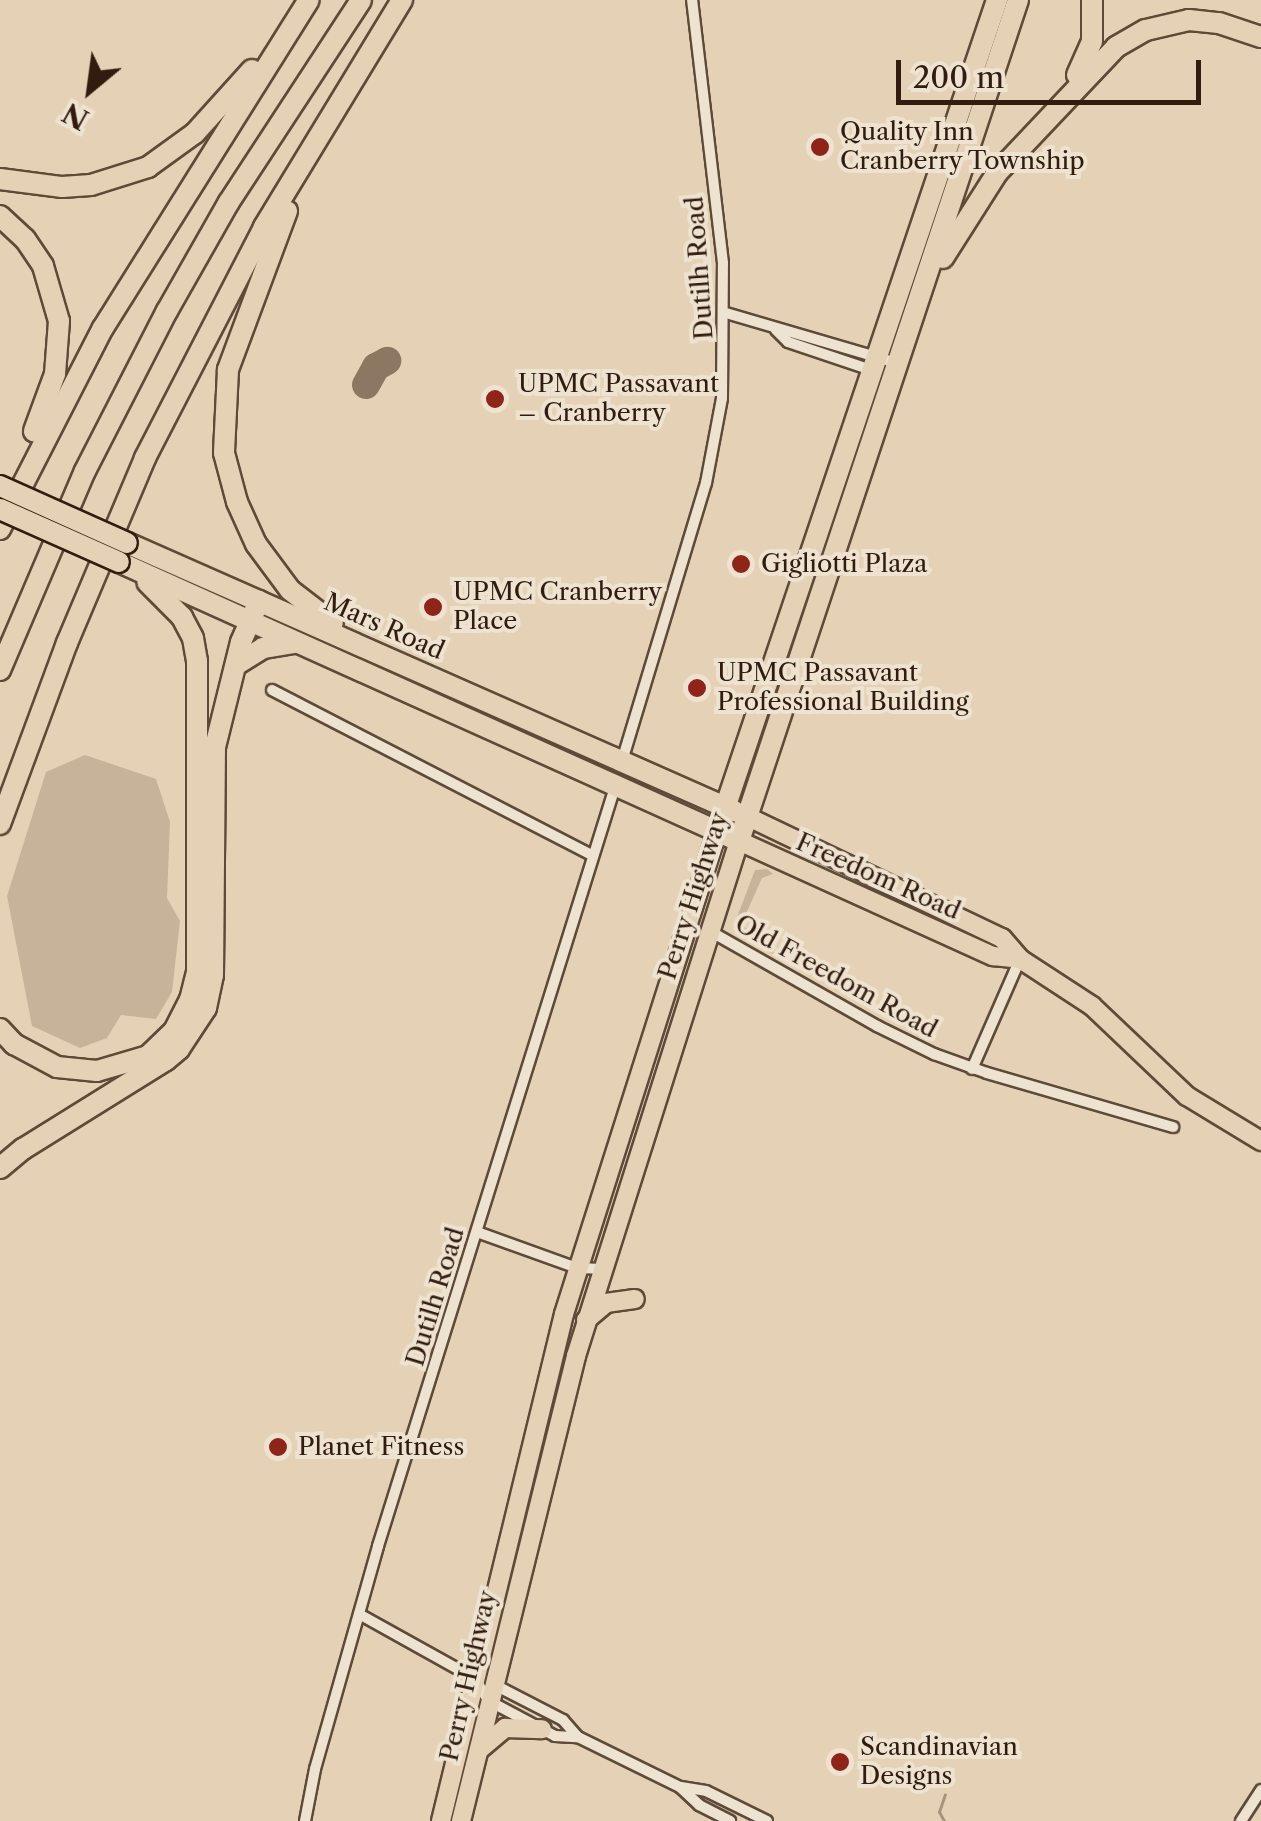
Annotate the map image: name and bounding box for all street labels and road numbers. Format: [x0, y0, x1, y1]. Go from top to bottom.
street label: Dutilh Road [680, 195, 720, 341]
street label: Mars Road [319, 587, 449, 667]
street label: Perry Highway [653, 808, 735, 984]
street label: Freedom Road [791, 827, 965, 927]
street label: Old Freedom Road [730, 909, 942, 1045]
street label: Dutilh Road [401, 1224, 471, 1370]
street label: Perry Highway [435, 1587, 503, 1765]

